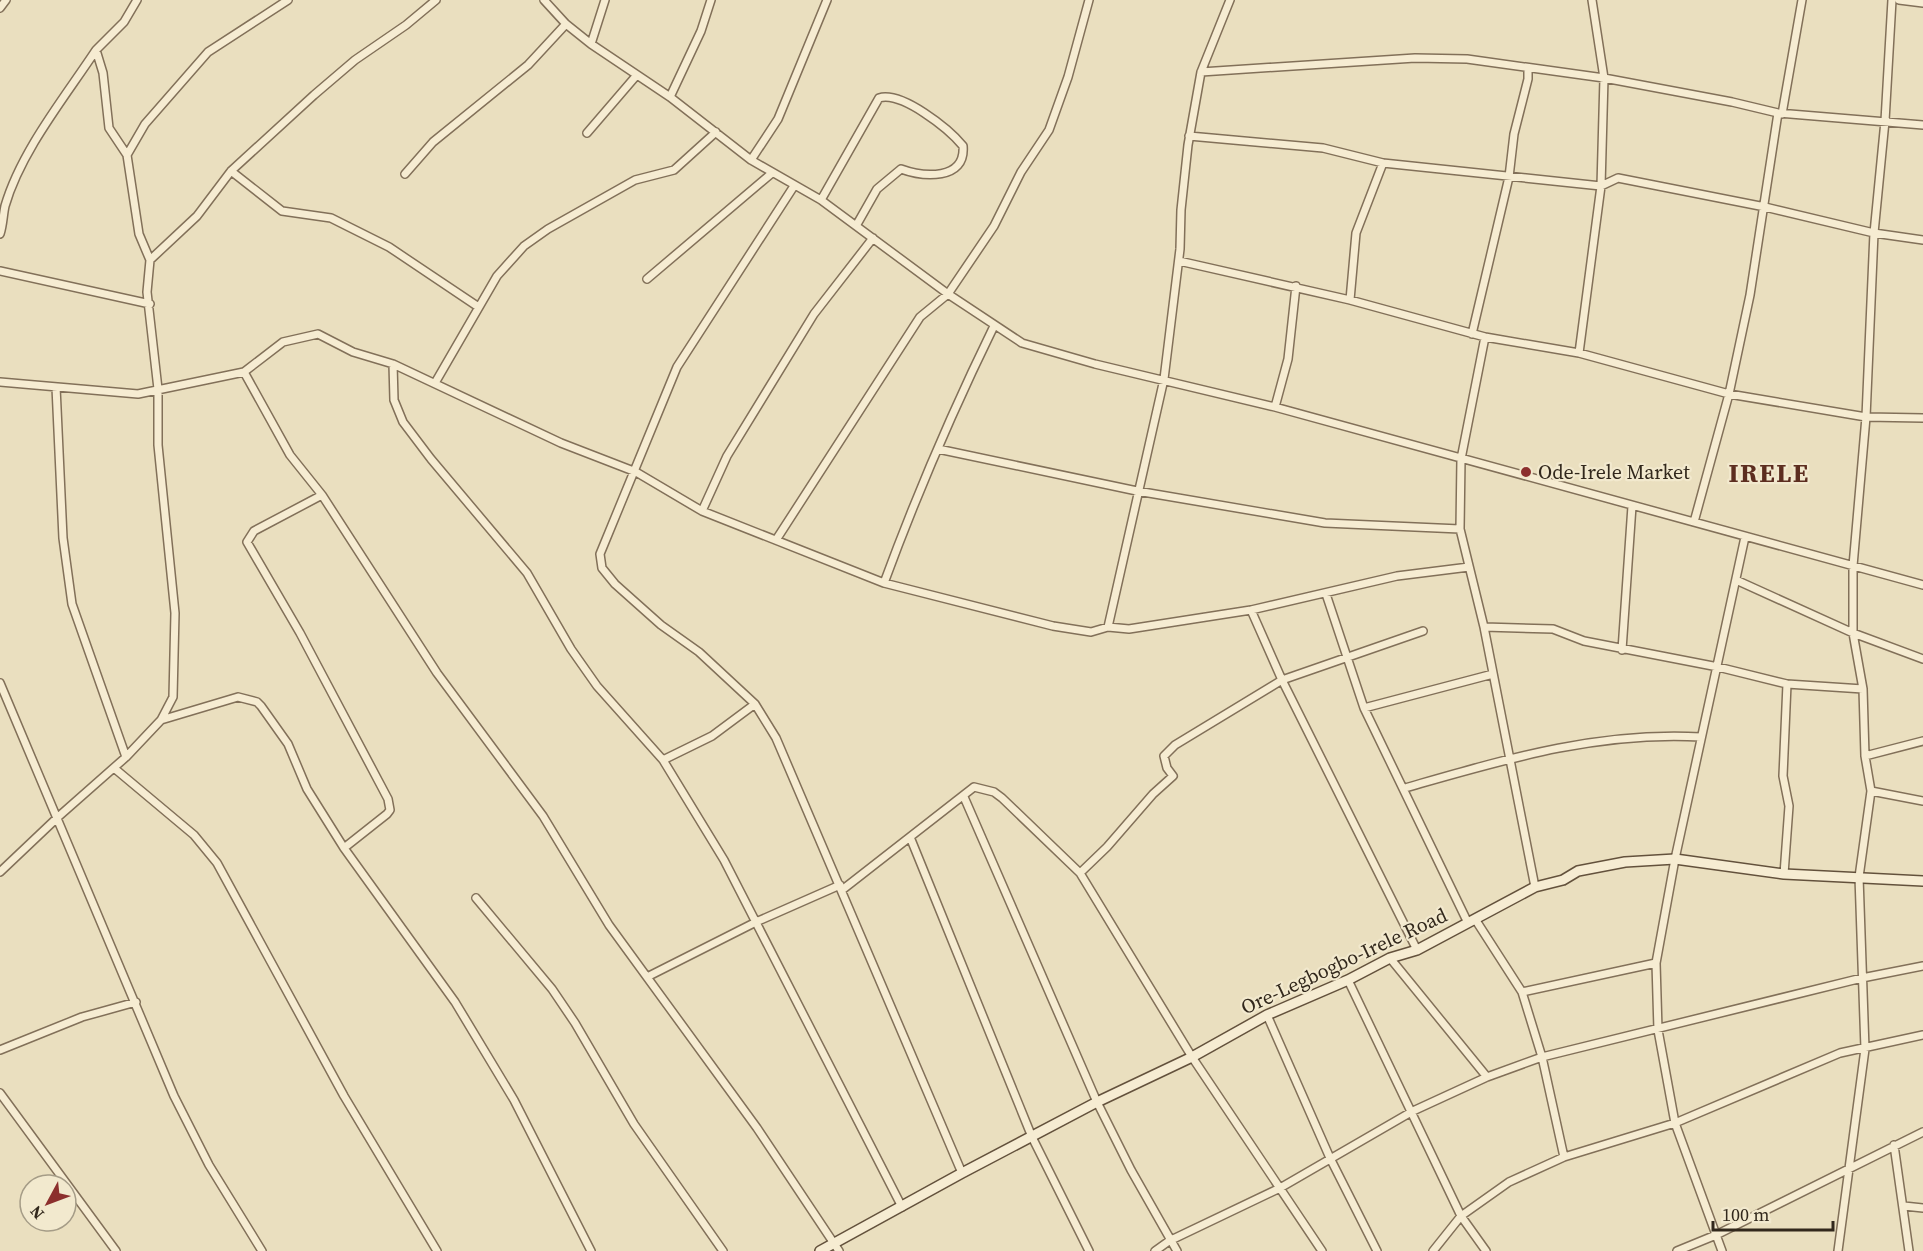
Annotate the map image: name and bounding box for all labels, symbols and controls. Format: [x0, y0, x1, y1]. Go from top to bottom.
district label: IRELE [1728, 455, 1810, 491]
place label: Ode-Irele Market [1538, 458, 1690, 486]
marker: Ode-Irele Market [1519, 465, 1533, 479]
street label: Ore-Legbogbo-Irele Road [1236, 901, 1452, 1021]
north arrow [18, 1173, 78, 1233]
scale bar [1713, 1194, 1833, 1232]
text: N [24, 1201, 49, 1224]
text: 100 m [1722, 1202, 1769, 1227]

